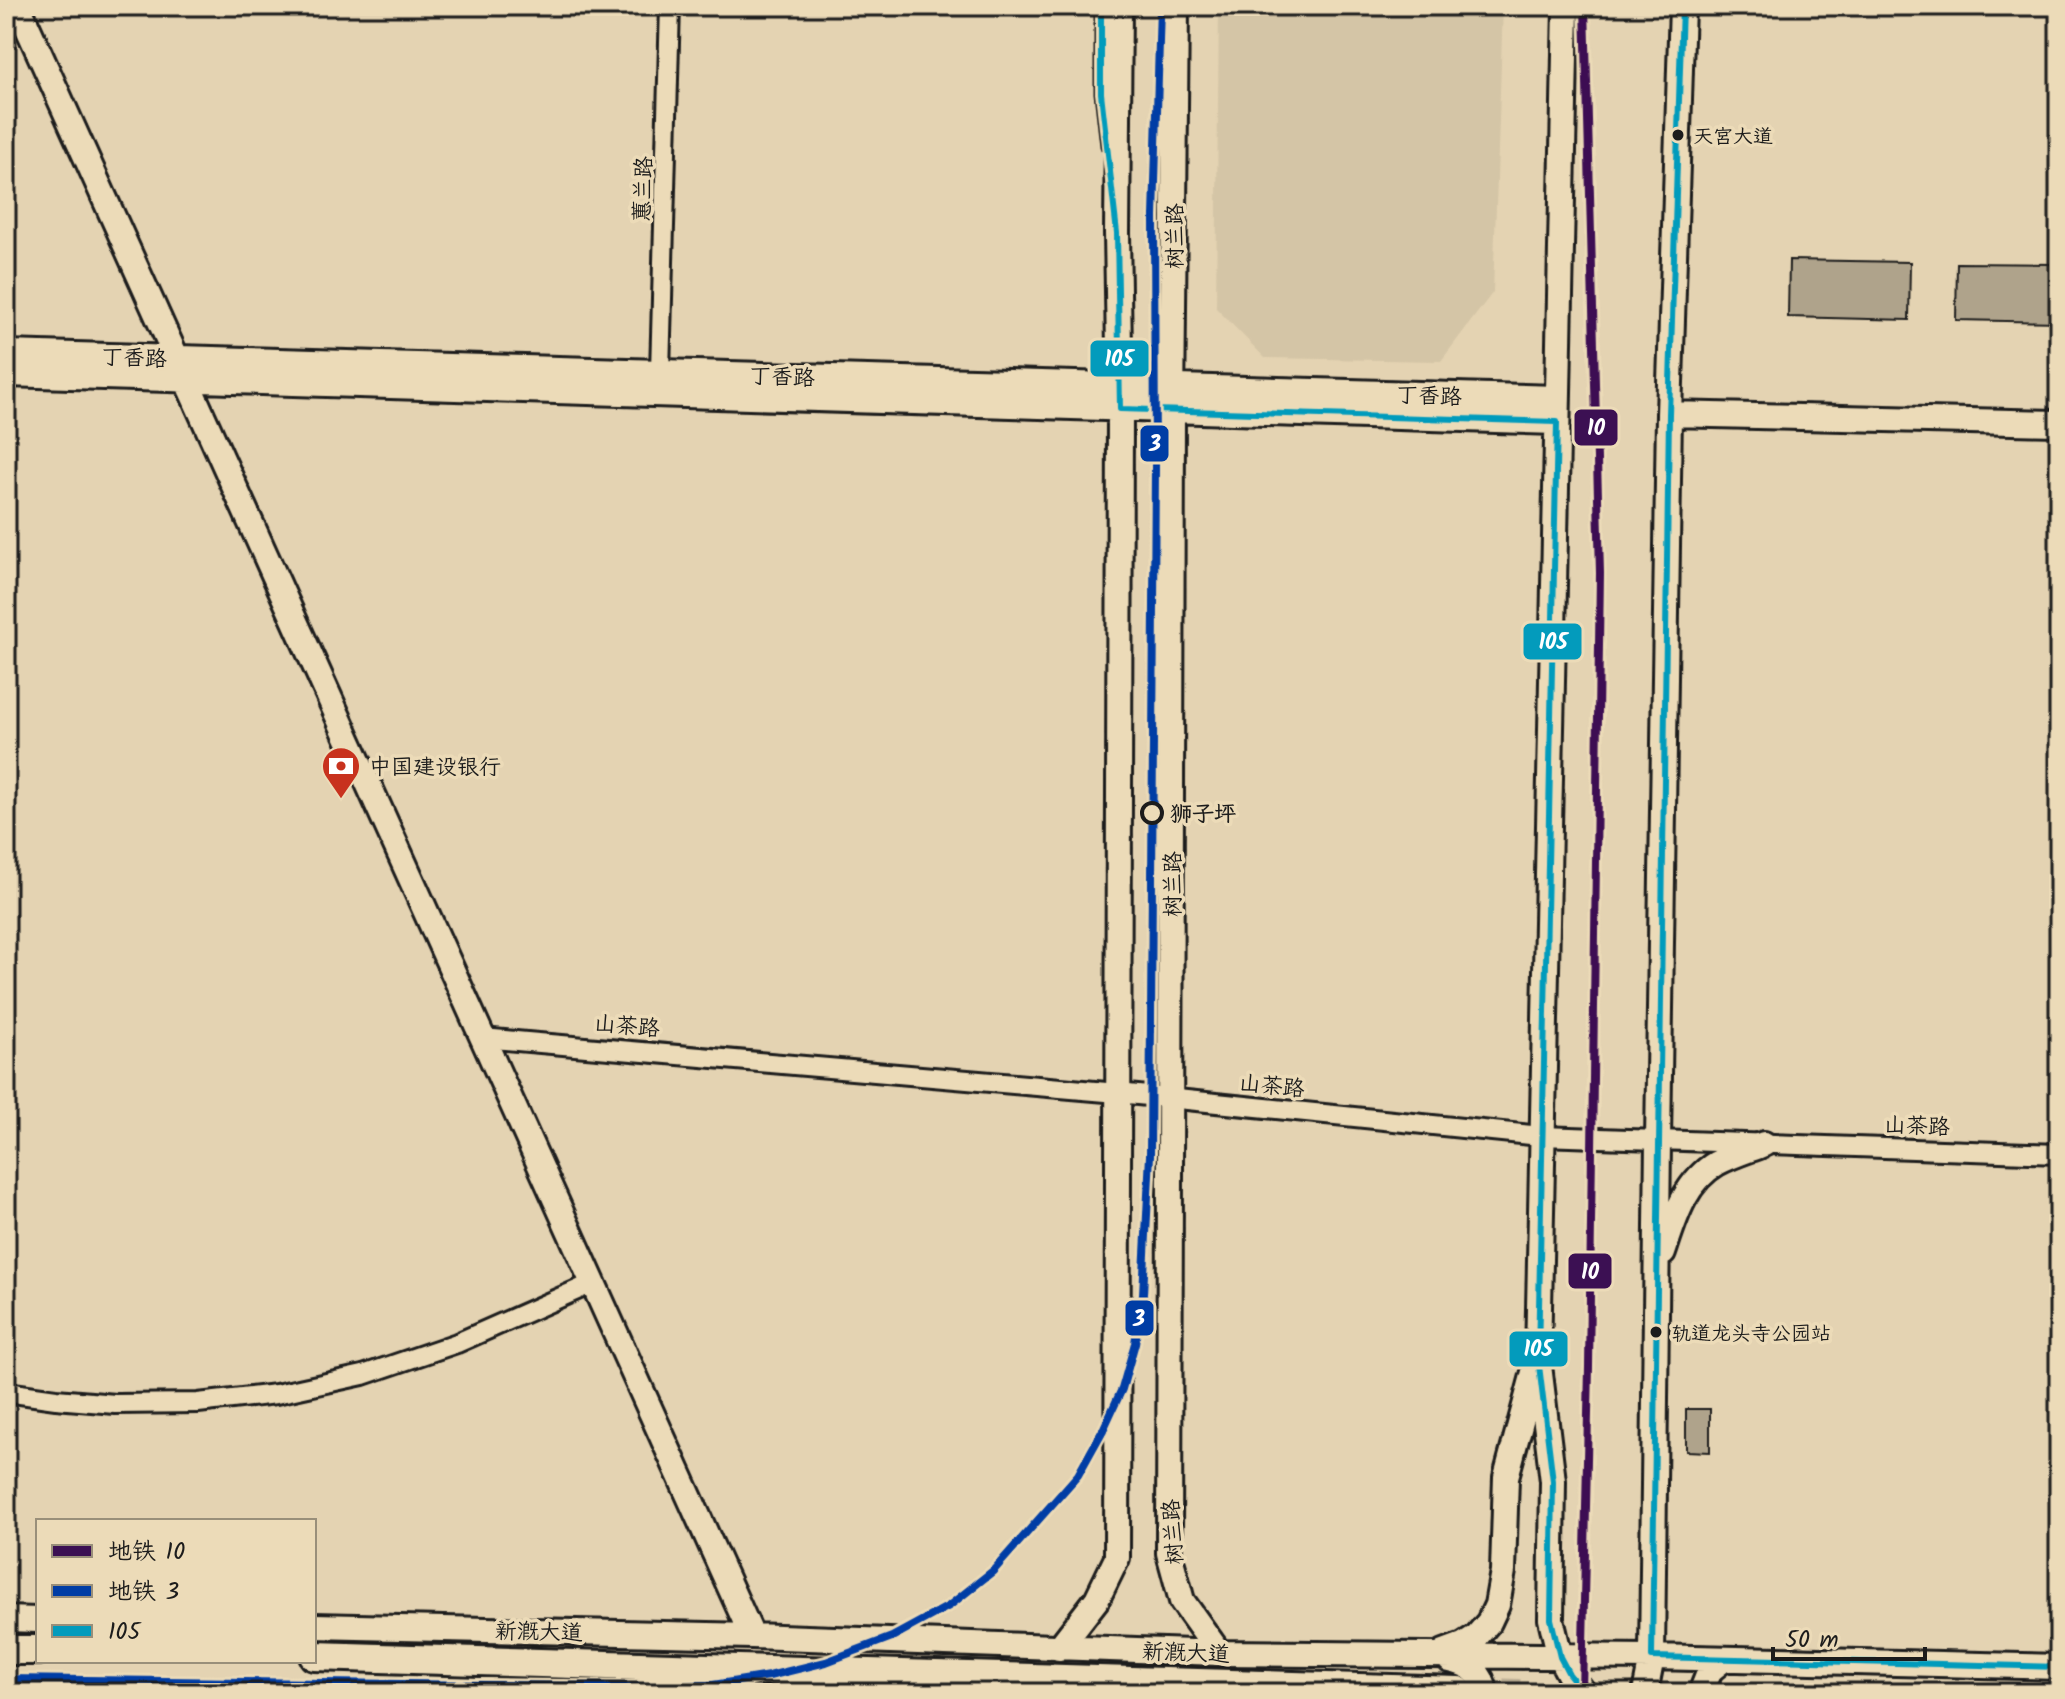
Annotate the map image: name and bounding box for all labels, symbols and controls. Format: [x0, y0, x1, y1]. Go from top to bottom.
place label: 天宫大道 [1693, 122, 1773, 154]
marker: 天宫大道 [1670, 127, 1686, 143]
street label: 蕙兰路 [626, 155, 663, 223]
street label: 树兰路 [1159, 203, 1194, 269]
line badge: 105 [1089, 339, 1150, 378]
street label: 丁香路 [100, 341, 168, 378]
text: 105 [1104, 343, 1135, 378]
street label: 丁香路 [748, 360, 816, 397]
street label: 丁香路 [1395, 379, 1463, 416]
line badge: 10 [1573, 408, 1619, 447]
text: 10 [1587, 412, 1606, 447]
line badge: 3 [1139, 424, 1170, 463]
text: 3 [1148, 428, 1161, 463]
line badge: 105 [1522, 622, 1583, 661]
text: 105 [1538, 626, 1569, 661]
bank icon: 中国建设银行 [320, 745, 362, 800]
place label: 中国建设银行 [369, 751, 501, 786]
place label: 狮子坪 [1170, 798, 1236, 833]
marker: 狮子坪 [1141, 802, 1163, 824]
street label: 树兰路 [1157, 851, 1192, 917]
street label: 山茶路 [592, 1007, 661, 1048]
street label: 山茶路 [1237, 1067, 1306, 1108]
street label: 山茶路 [1883, 1109, 1951, 1146]
line badge: 10 [1567, 1252, 1613, 1290]
text: 10 [1581, 1256, 1600, 1291]
line badge: 3 [1124, 1299, 1155, 1337]
text: 3 [1132, 1303, 1145, 1338]
place label: 轨道龙头寺公园站 [1671, 1319, 1831, 1351]
marker: 轨道龙头寺公园站 [1648, 1324, 1664, 1340]
line badge: 105 [1508, 1330, 1569, 1368]
text: 105 [1523, 1333, 1554, 1368]
street label: 树兰路 [1155, 1498, 1194, 1566]
legend [36, 1519, 316, 1663]
text: 地铁 10 [108, 1533, 185, 1572]
text: 地铁 3 [108, 1573, 179, 1612]
scale bar [1773, 1611, 1925, 1661]
text: 105 [108, 1613, 143, 1652]
street label: 新溉大道 [495, 1615, 583, 1652]
text: 50 m [1785, 1621, 1839, 1660]
street label: 新溉大道 [1141, 1635, 1231, 1674]

